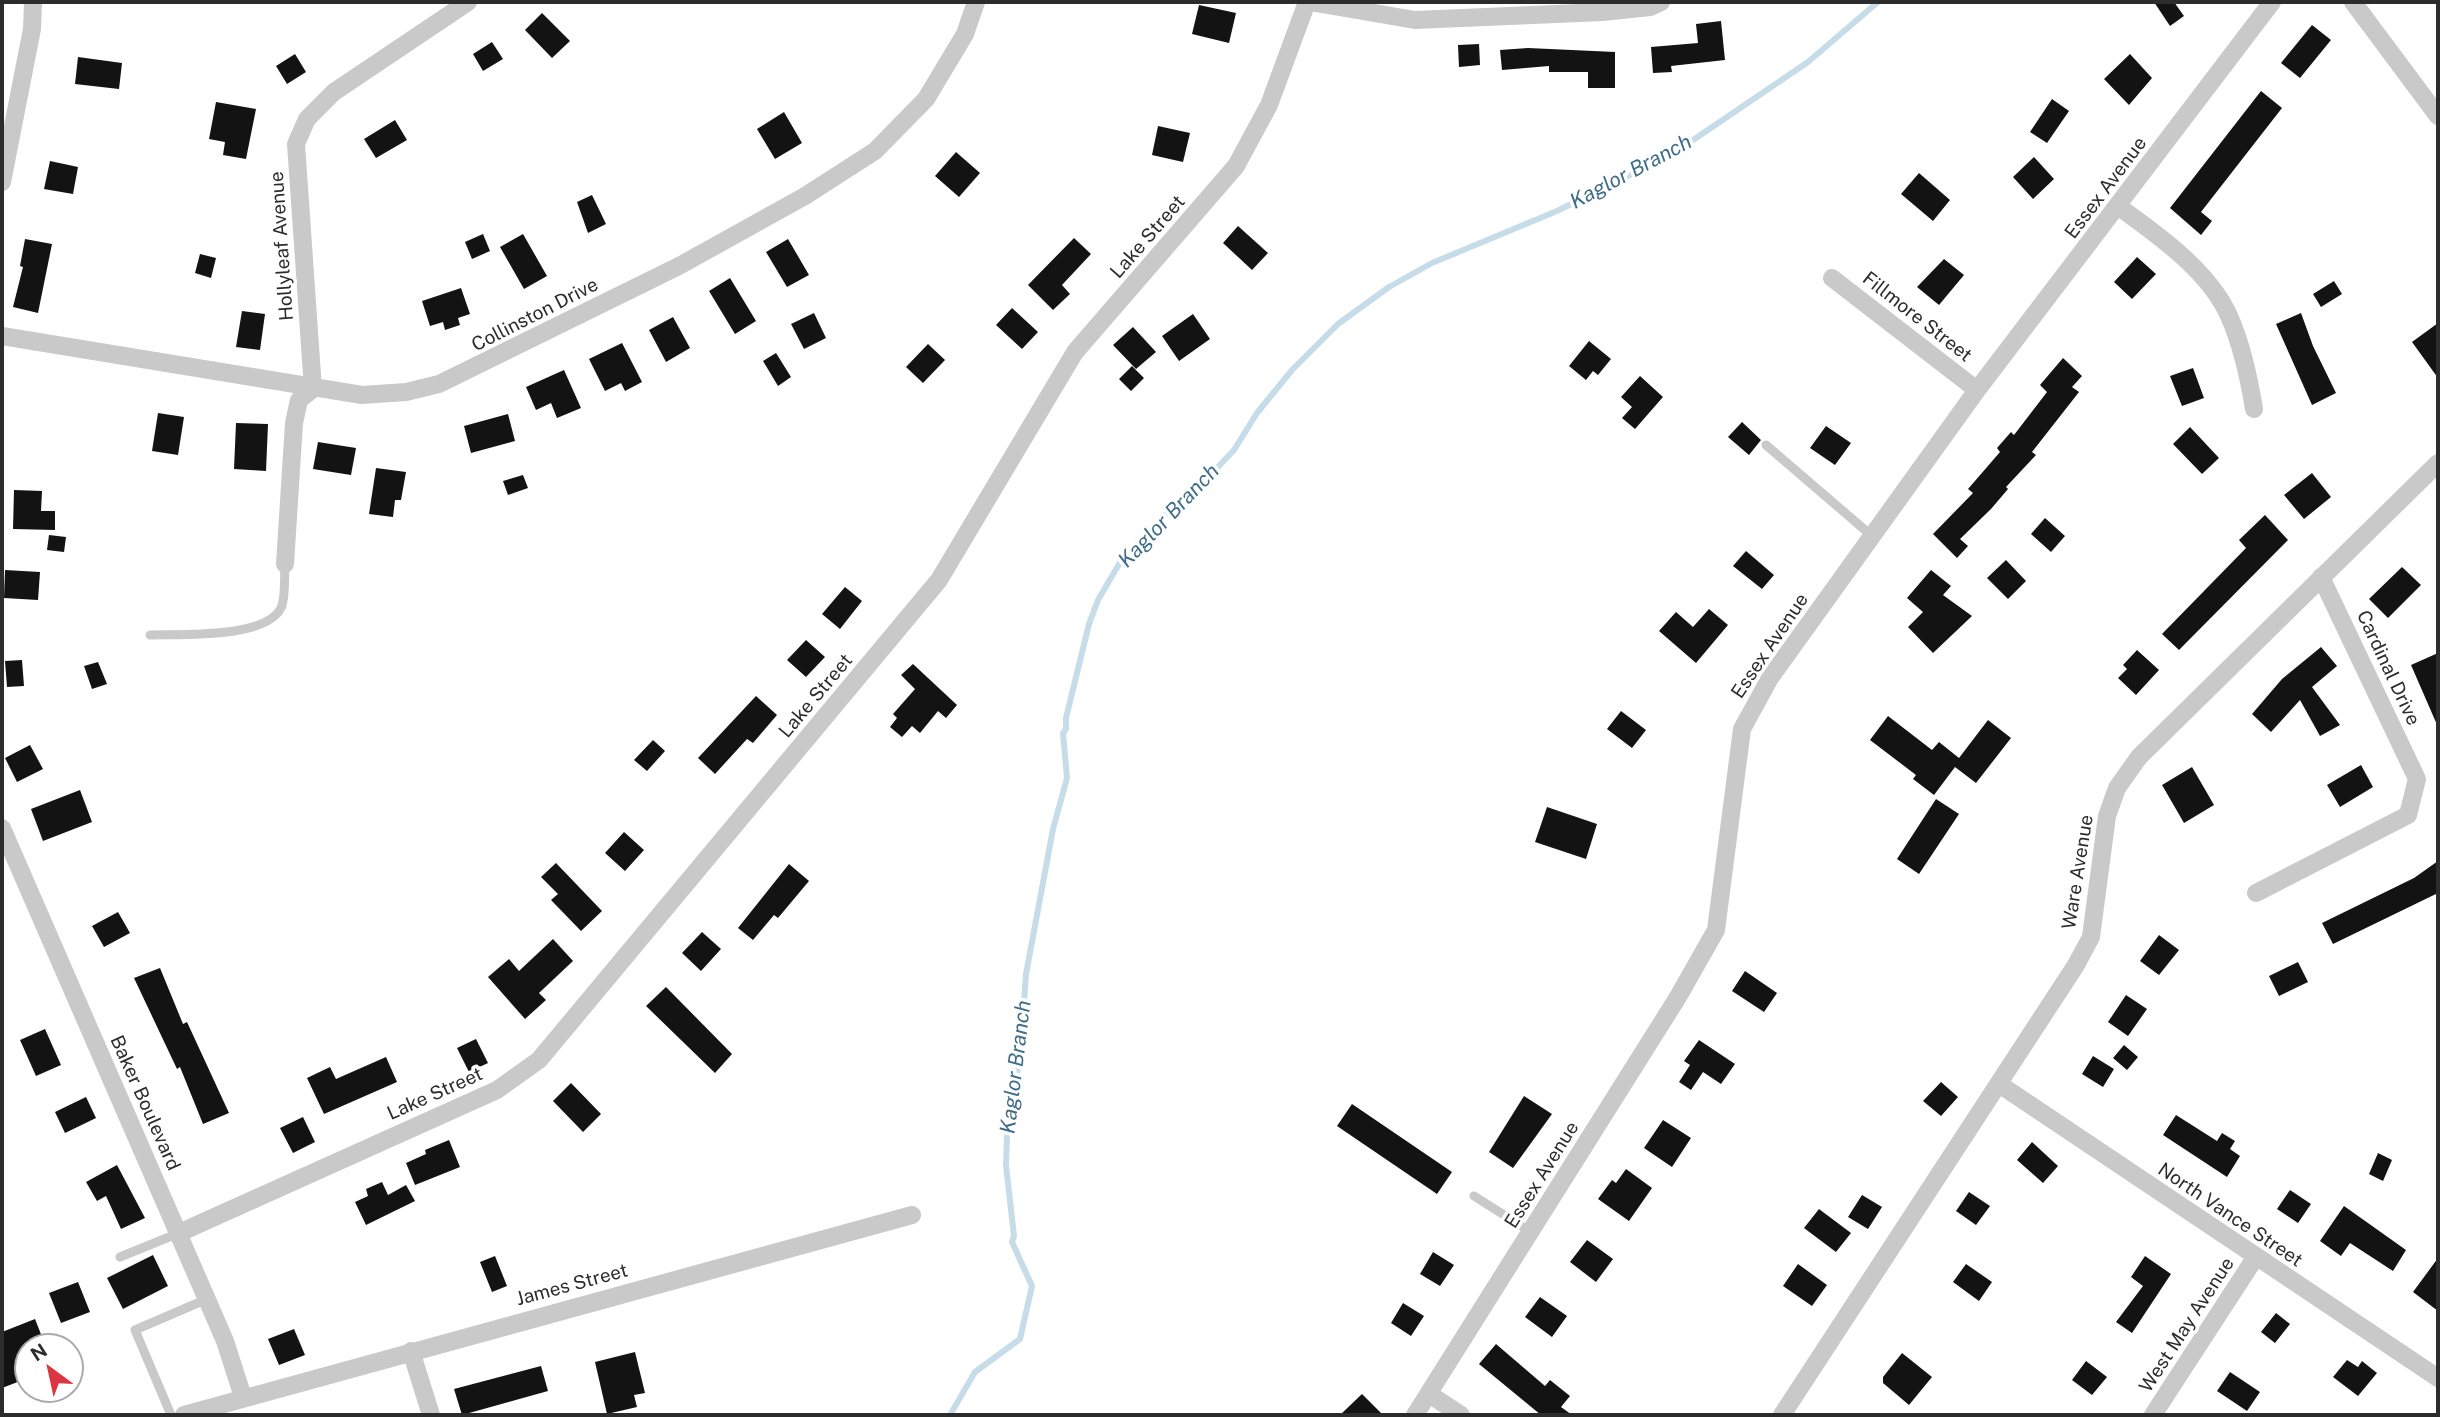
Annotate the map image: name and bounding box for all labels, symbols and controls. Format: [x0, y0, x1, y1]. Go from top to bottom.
water label: Kaglor Branch [1566, 129, 1696, 215]
street label: Essex Avenue [2060, 133, 2152, 243]
street label: Hollyleaf Avenue [265, 171, 299, 321]
street label: Lake Street [1106, 191, 1190, 283]
street label: Fillmore Street [1858, 267, 1976, 367]
street label: Collinston Drive [468, 273, 602, 357]
water label: Kaglor Branch [1113, 459, 1225, 573]
street label: Essex Avenue [1727, 589, 1813, 703]
street label: Cardinal Drive [2351, 607, 2425, 729]
street label: Lake Street [774, 650, 858, 742]
street label: Ware Avenue [2058, 813, 2098, 931]
water label: Kaglor Branch [995, 999, 1037, 1135]
street label: Baker Boulevard [105, 1032, 185, 1174]
street label: Lake Street [384, 1063, 486, 1125]
street label: Essex Avenue [1500, 1117, 1584, 1233]
street label: North Vance Street [2153, 1158, 2307, 1272]
street label: West May Avenue [2135, 1253, 2239, 1397]
street label: James Street [514, 1259, 630, 1311]
north arrow [14, 1333, 84, 1403]
text: N [26, 1339, 51, 1365]

